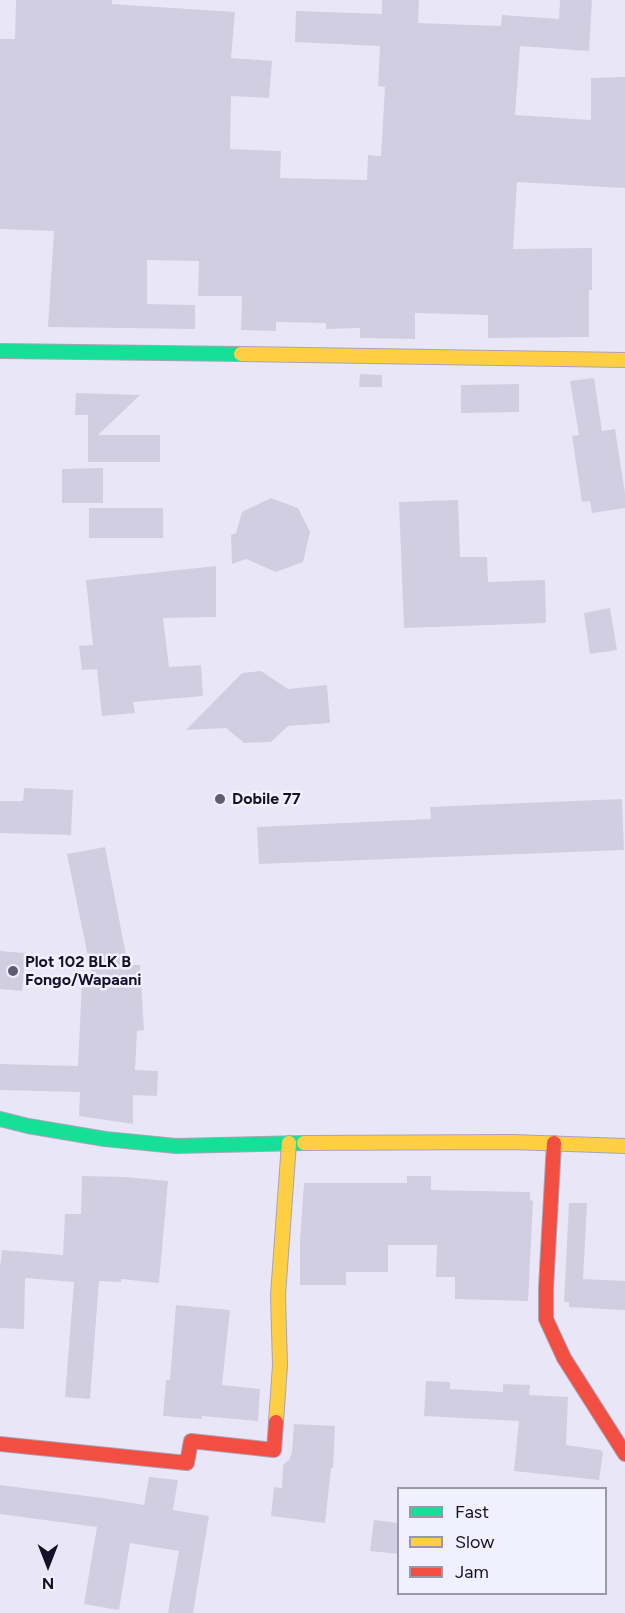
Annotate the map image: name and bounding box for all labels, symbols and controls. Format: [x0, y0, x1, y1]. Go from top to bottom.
place label: Dobile 77 [232, 789, 301, 809]
marker: Dobile 77 [213, 792, 227, 806]
place label: Plot 102 BLK B Fongo/Wapaani [25, 952, 142, 990]
marker: Plot 102 BLK B Fongo/Wapaani [6, 964, 20, 978]
legend [397, 1487, 607, 1595]
text: Fast [455, 1501, 489, 1523]
text: Slow [455, 1531, 494, 1553]
north arrow [18, 1535, 78, 1595]
text: Jam [455, 1561, 489, 1583]
text: N [42, 1574, 54, 1593]

